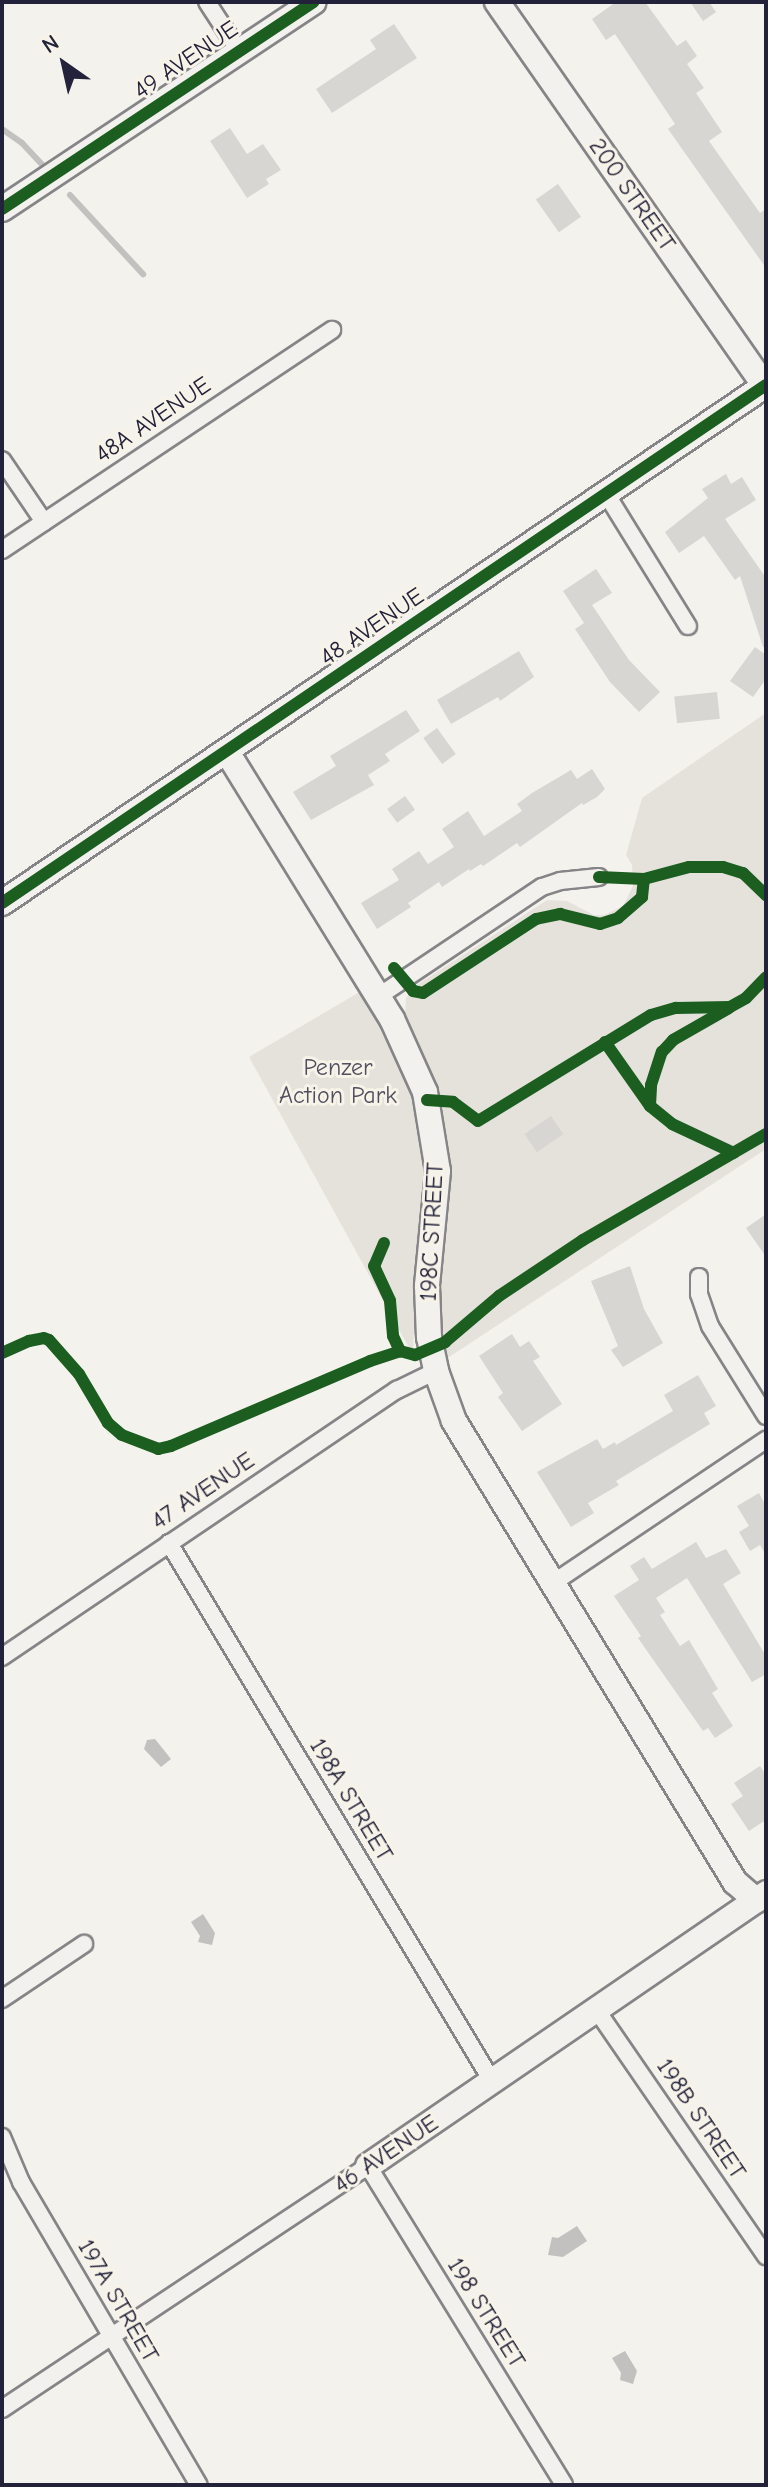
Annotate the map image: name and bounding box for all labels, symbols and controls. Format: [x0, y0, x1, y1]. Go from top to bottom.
street label: 49 AVENUE [128, 15, 244, 105]
north arrow [24, 24, 104, 104]
text: N [37, 29, 64, 59]
street label: 200 STREET [583, 133, 681, 257]
street label: 48A AVENUE [90, 371, 216, 469]
street label: 48 AVENUE [315, 582, 429, 672]
park label: Penzer Action Park [279, 1054, 397, 1110]
street label: 198C STREET [414, 1162, 450, 1302]
street label: 47 AVENUE [146, 1446, 260, 1536]
street label: 198A STREET [303, 1733, 399, 1867]
street label: 198B STREET [650, 2053, 752, 2185]
street label: 46 AVENUE [328, 2109, 444, 2199]
street label: 197A STREET [71, 2234, 165, 2368]
street label: 198 STREET [441, 2253, 531, 2373]

